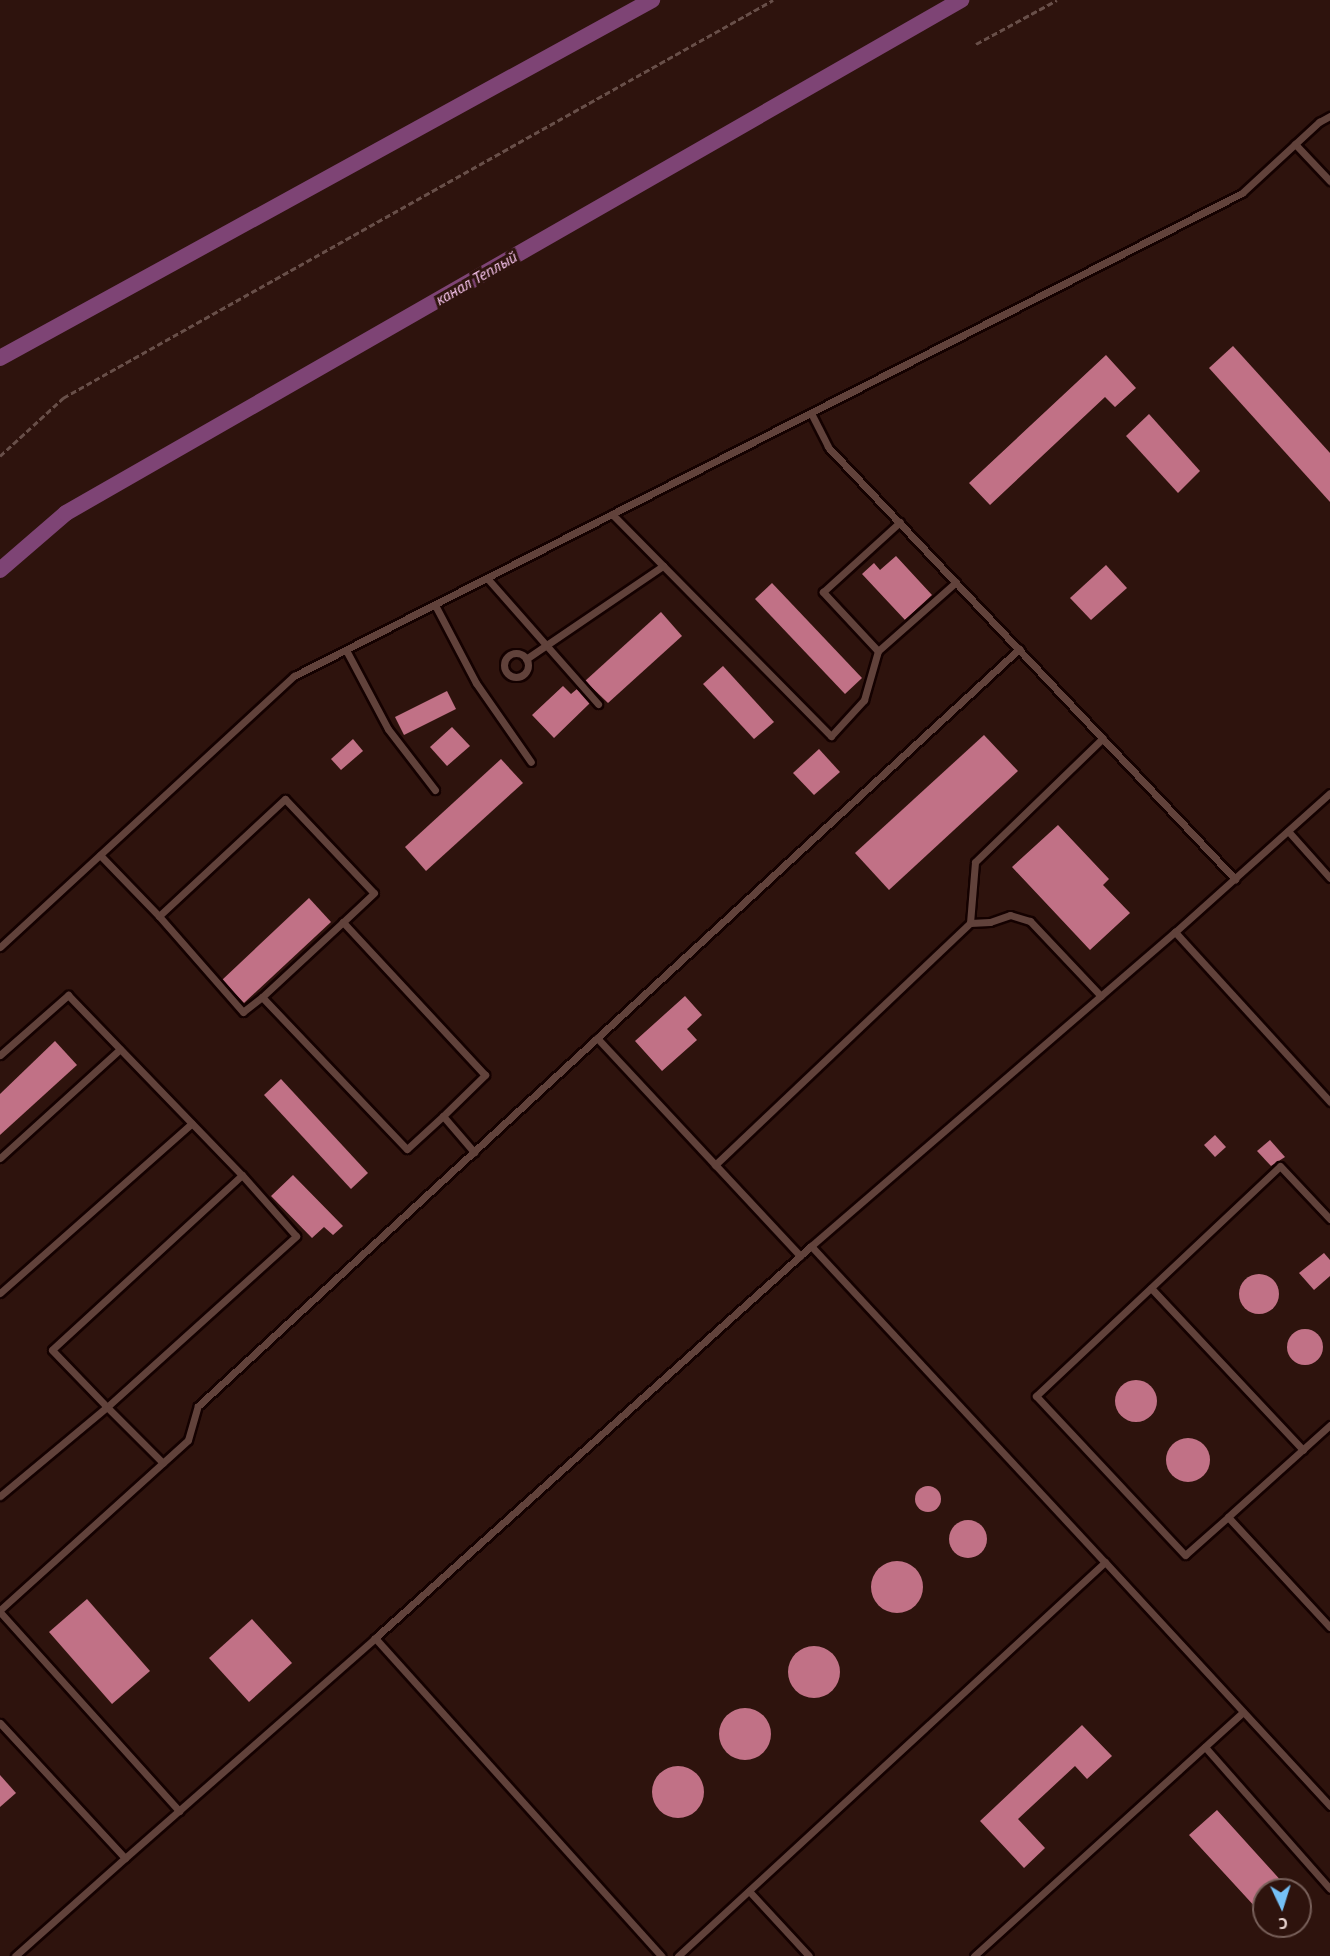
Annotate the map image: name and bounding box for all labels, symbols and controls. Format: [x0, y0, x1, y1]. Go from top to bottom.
water label: канал Теплый [431, 247, 521, 309]
north arrow [1252, 1878, 1312, 1938]
text: С [1278, 1914, 1288, 1934]

